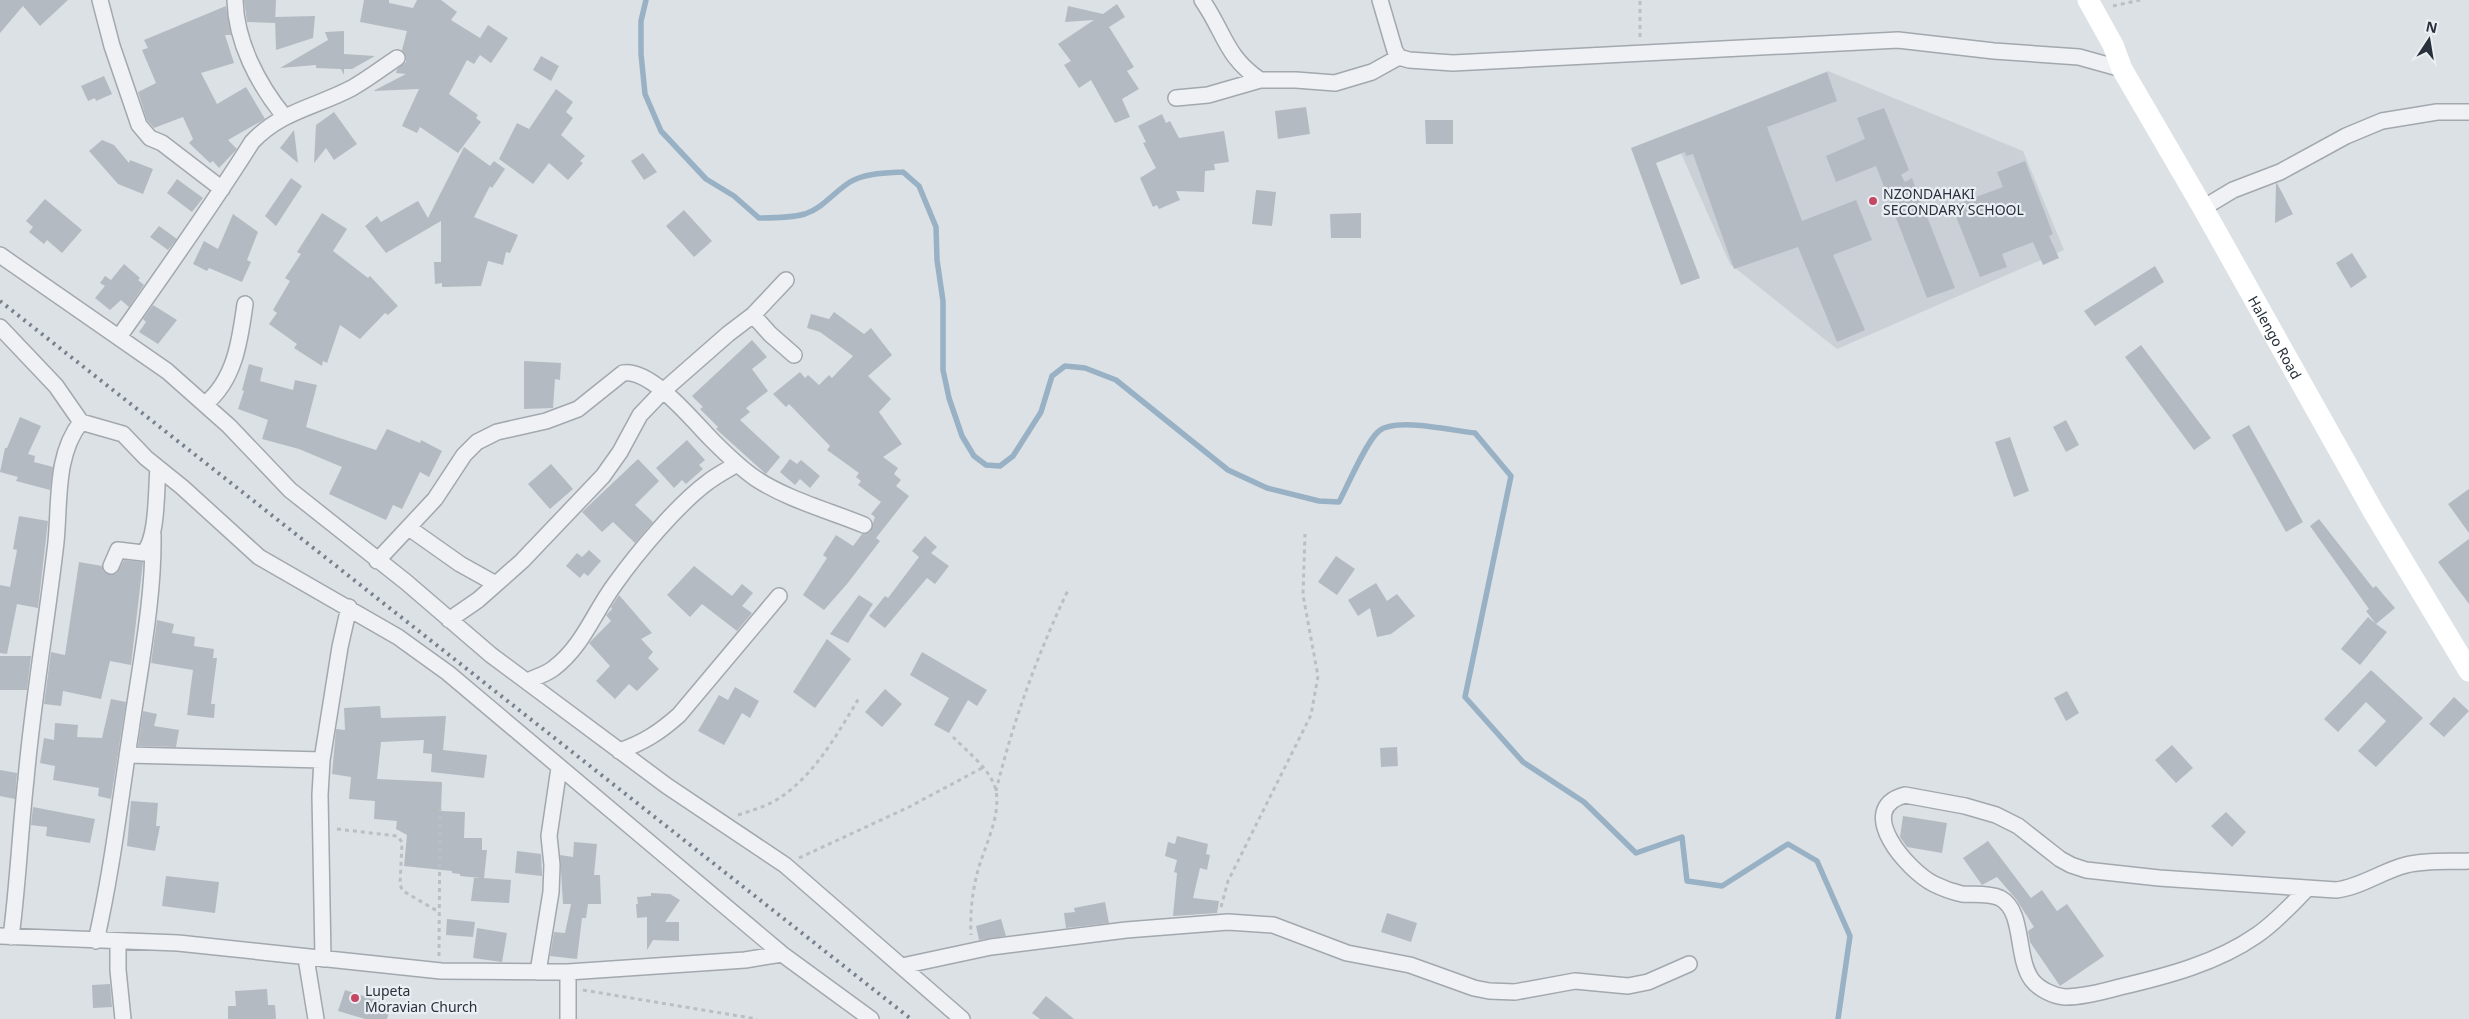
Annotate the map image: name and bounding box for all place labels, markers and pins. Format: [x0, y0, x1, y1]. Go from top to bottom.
place label: NZONDAHAKI SECONDARY SCHOOL [1883, 184, 2024, 219]
marker: NZONDAHAKI SECONDARY SCHOOL [1867, 195, 1879, 207]
place label: Lupeta Moravian Church [365, 981, 477, 1016]
marker: Lupeta Moravian Church [349, 992, 361, 1004]

